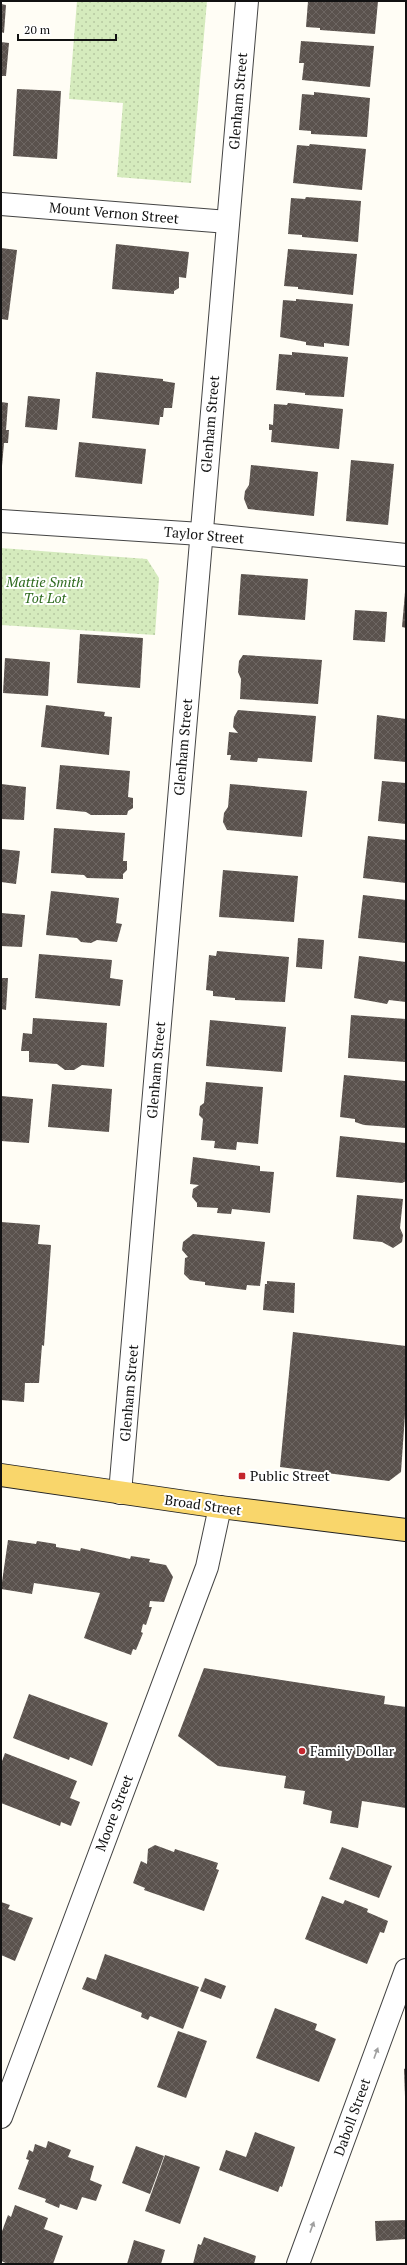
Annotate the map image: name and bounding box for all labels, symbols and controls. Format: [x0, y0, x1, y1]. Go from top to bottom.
scale bar [18, 16, 116, 42]
text: 20 m [24, 22, 51, 37]
street label: Glenham Street [224, 51, 251, 150]
street label: Mount Vernon Street [48, 197, 181, 228]
street label: Glenham Street [196, 374, 223, 473]
street label: Taylor Street [163, 522, 246, 548]
park label: Mattie Smith Tot Lot [5, 572, 84, 607]
street label: Glenham Street [169, 697, 196, 796]
street label: Glenham Street [142, 1020, 169, 1119]
street label: Glenham Street [115, 1343, 142, 1442]
place label: Public Street [250, 1466, 331, 1485]
marker: Public Street [237, 1471, 247, 1481]
street label: Broad Street [163, 1490, 243, 1519]
place label: Family Dollar [310, 1741, 395, 1760]
marker: Family Dollar [297, 1746, 307, 1756]
street label: Moore Street [90, 1771, 137, 1854]
one-way arrow [373, 2046, 379, 2058]
street label: Daboll Street [329, 2075, 375, 2158]
one-way arrow [309, 2221, 315, 2233]

